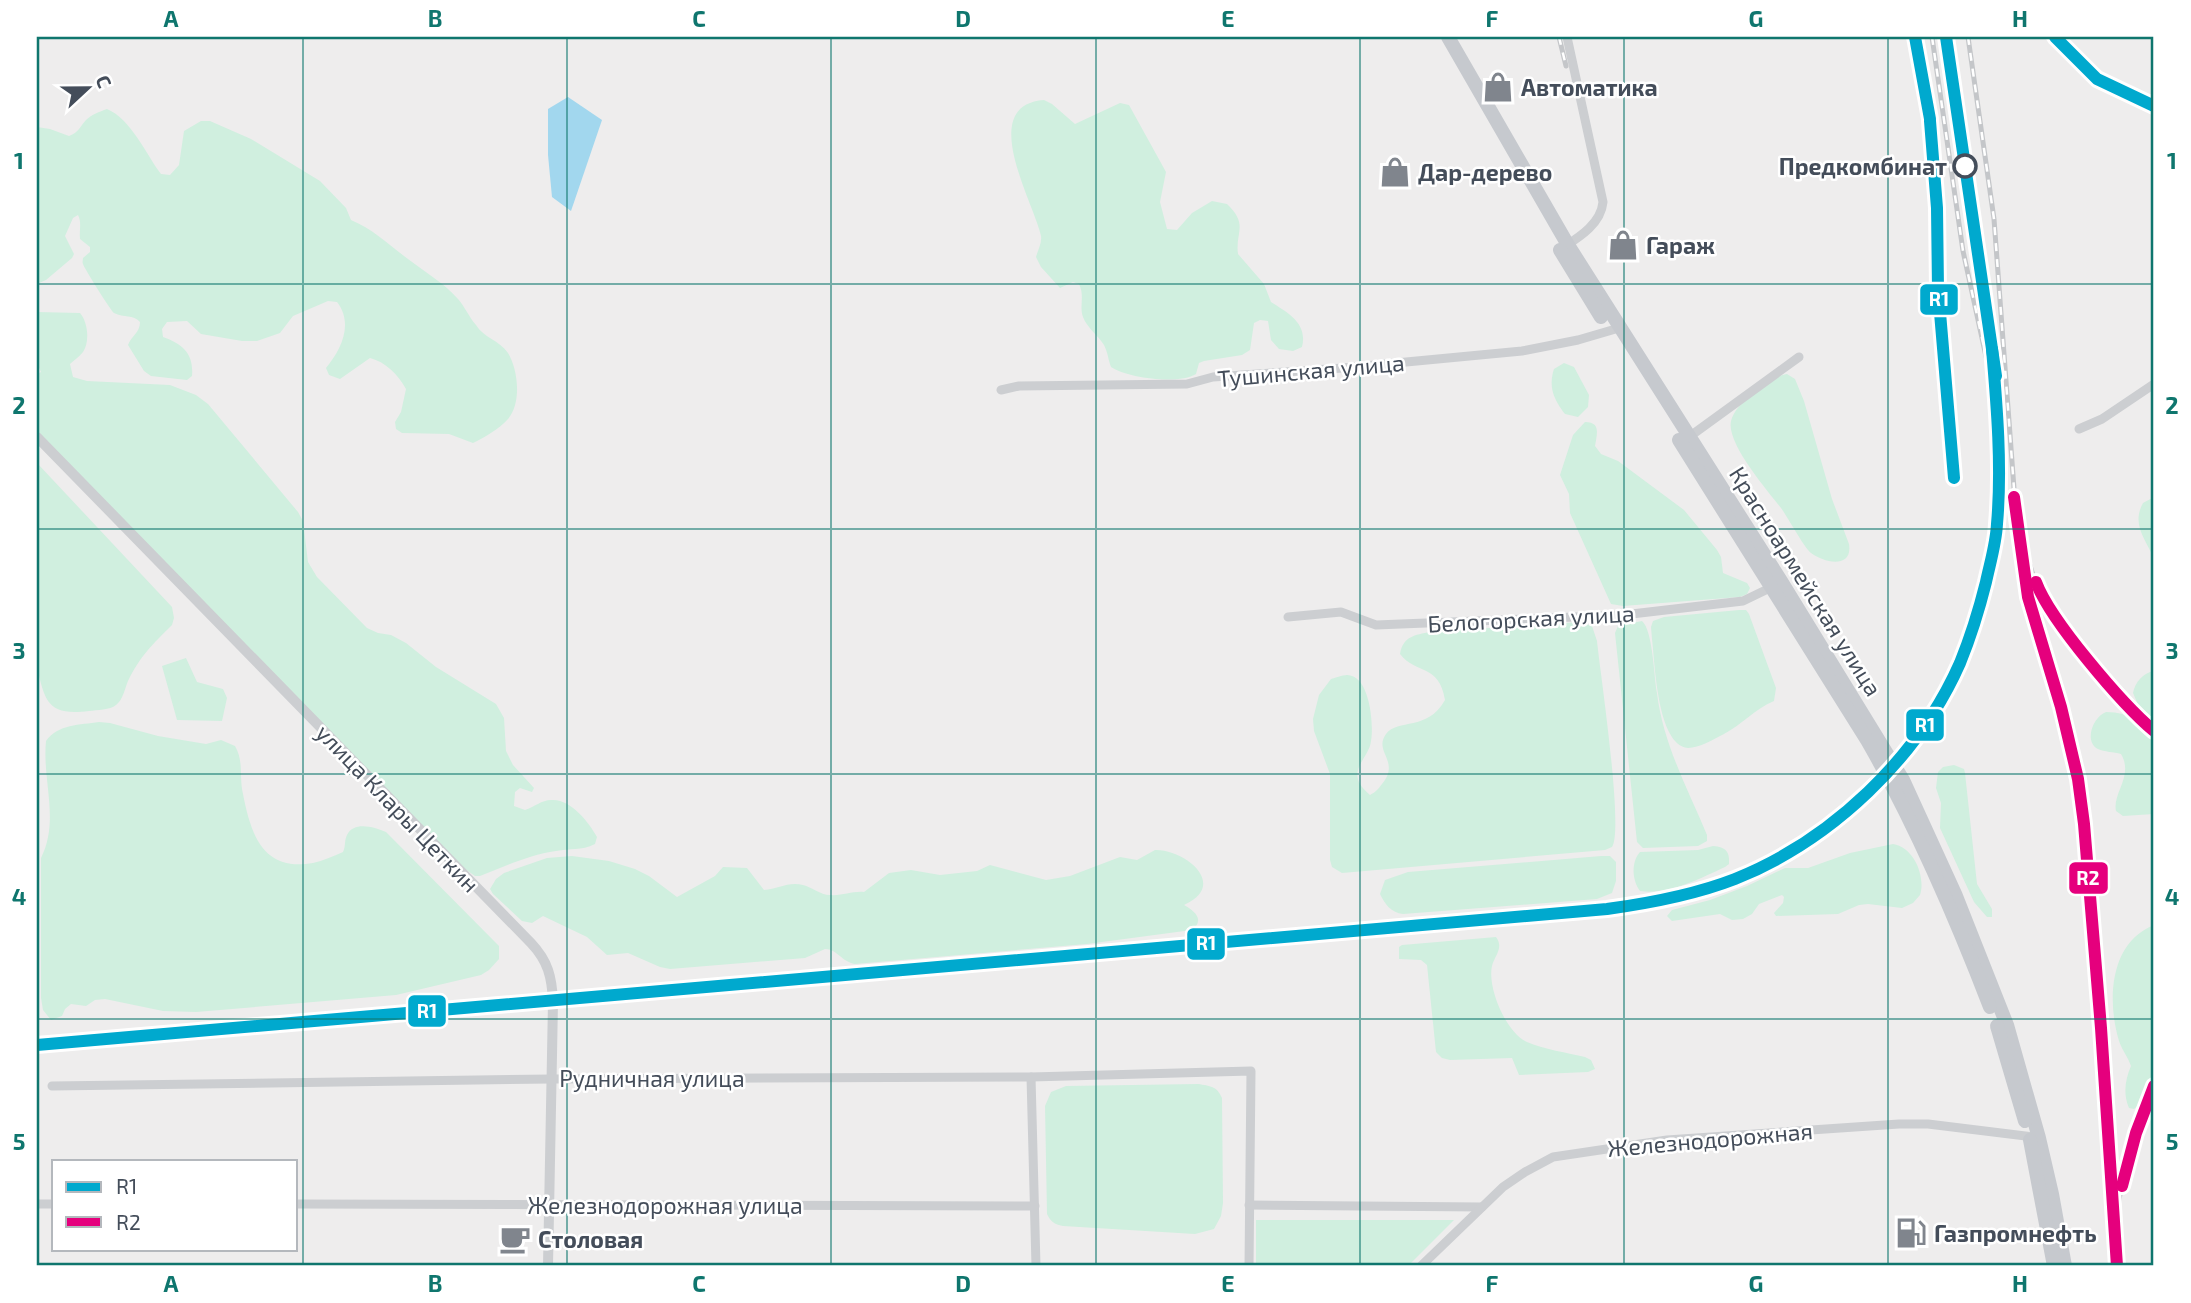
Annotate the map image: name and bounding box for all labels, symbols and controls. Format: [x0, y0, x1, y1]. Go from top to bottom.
text: A [163, 4, 179, 32]
text: B [428, 4, 442, 32]
text: C [692, 4, 706, 32]
text: D [955, 4, 971, 32]
text: E [1221, 4, 1235, 32]
text: F [1486, 4, 1499, 32]
text: G [1749, 4, 1763, 32]
text: H [2012, 4, 2028, 32]
north arrow [52, 52, 122, 122]
shop icon: Автоматика [1481, 70, 1515, 104]
text: С [91, 72, 117, 91]
place label: Автоматика [1521, 73, 1658, 101]
text: 1 [14, 146, 24, 174]
text: 1 [2167, 146, 2177, 174]
place label: Предкомбинат [1779, 152, 1947, 180]
marker: Предкомбинат [1953, 154, 1977, 178]
shop icon: Дар-дерево [1378, 155, 1412, 189]
place label: Дар-дерево [1418, 158, 1552, 186]
shop icon: Гараж [1606, 228, 1640, 262]
place label: Гараж [1646, 231, 1715, 259]
line badge: R1 [1919, 283, 1959, 316]
text: R1 [1929, 287, 1949, 310]
street label: Тушинская улица [1216, 348, 1406, 393]
text: 2 [12, 391, 26, 419]
text: 2 [2165, 391, 2179, 419]
street label: Красноармейская улица [1723, 461, 1888, 701]
street label: Белогорская улица [1427, 599, 1635, 638]
text: 3 [12, 636, 26, 664]
text: 3 [2165, 636, 2179, 664]
line badge: R1 [1905, 708, 1945, 742]
text: R1 [1915, 713, 1935, 736]
street label: улица Клары Цеткин [310, 718, 485, 898]
line badge: R2 [2068, 861, 2109, 895]
text: R2 [2076, 866, 2100, 889]
text: 4 [12, 882, 26, 910]
text: 4 [2165, 882, 2179, 910]
line badge: R1 [1186, 927, 1226, 961]
text: R1 [1196, 931, 1216, 954]
line badge: R1 [407, 994, 447, 1028]
text: R1 [417, 999, 437, 1022]
street label: Рудничная улица [559, 1064, 745, 1093]
street label: Железнодорожная [1606, 1116, 1814, 1162]
text: 5 [13, 1127, 25, 1155]
text: 5 [2166, 1127, 2178, 1155]
legend [52, 1160, 298, 1250]
text: R1 [116, 1173, 137, 1198]
street label: Железнодорожная улица [527, 1191, 803, 1220]
text: R2 [116, 1209, 141, 1234]
fuel station icon: Газпромнефть [1894, 1216, 1928, 1250]
place label: Газпромнефть [1934, 1219, 2097, 1247]
cafe icon: Столовая [498, 1222, 532, 1256]
place label: Столовая [538, 1225, 643, 1253]
text: A [163, 1269, 179, 1297]
text: B [428, 1269, 442, 1297]
text: C [692, 1269, 706, 1297]
text: D [955, 1269, 971, 1297]
text: E [1221, 1269, 1235, 1297]
text: F [1486, 1269, 1499, 1297]
text: G [1749, 1269, 1763, 1297]
text: H [2012, 1269, 2028, 1297]

